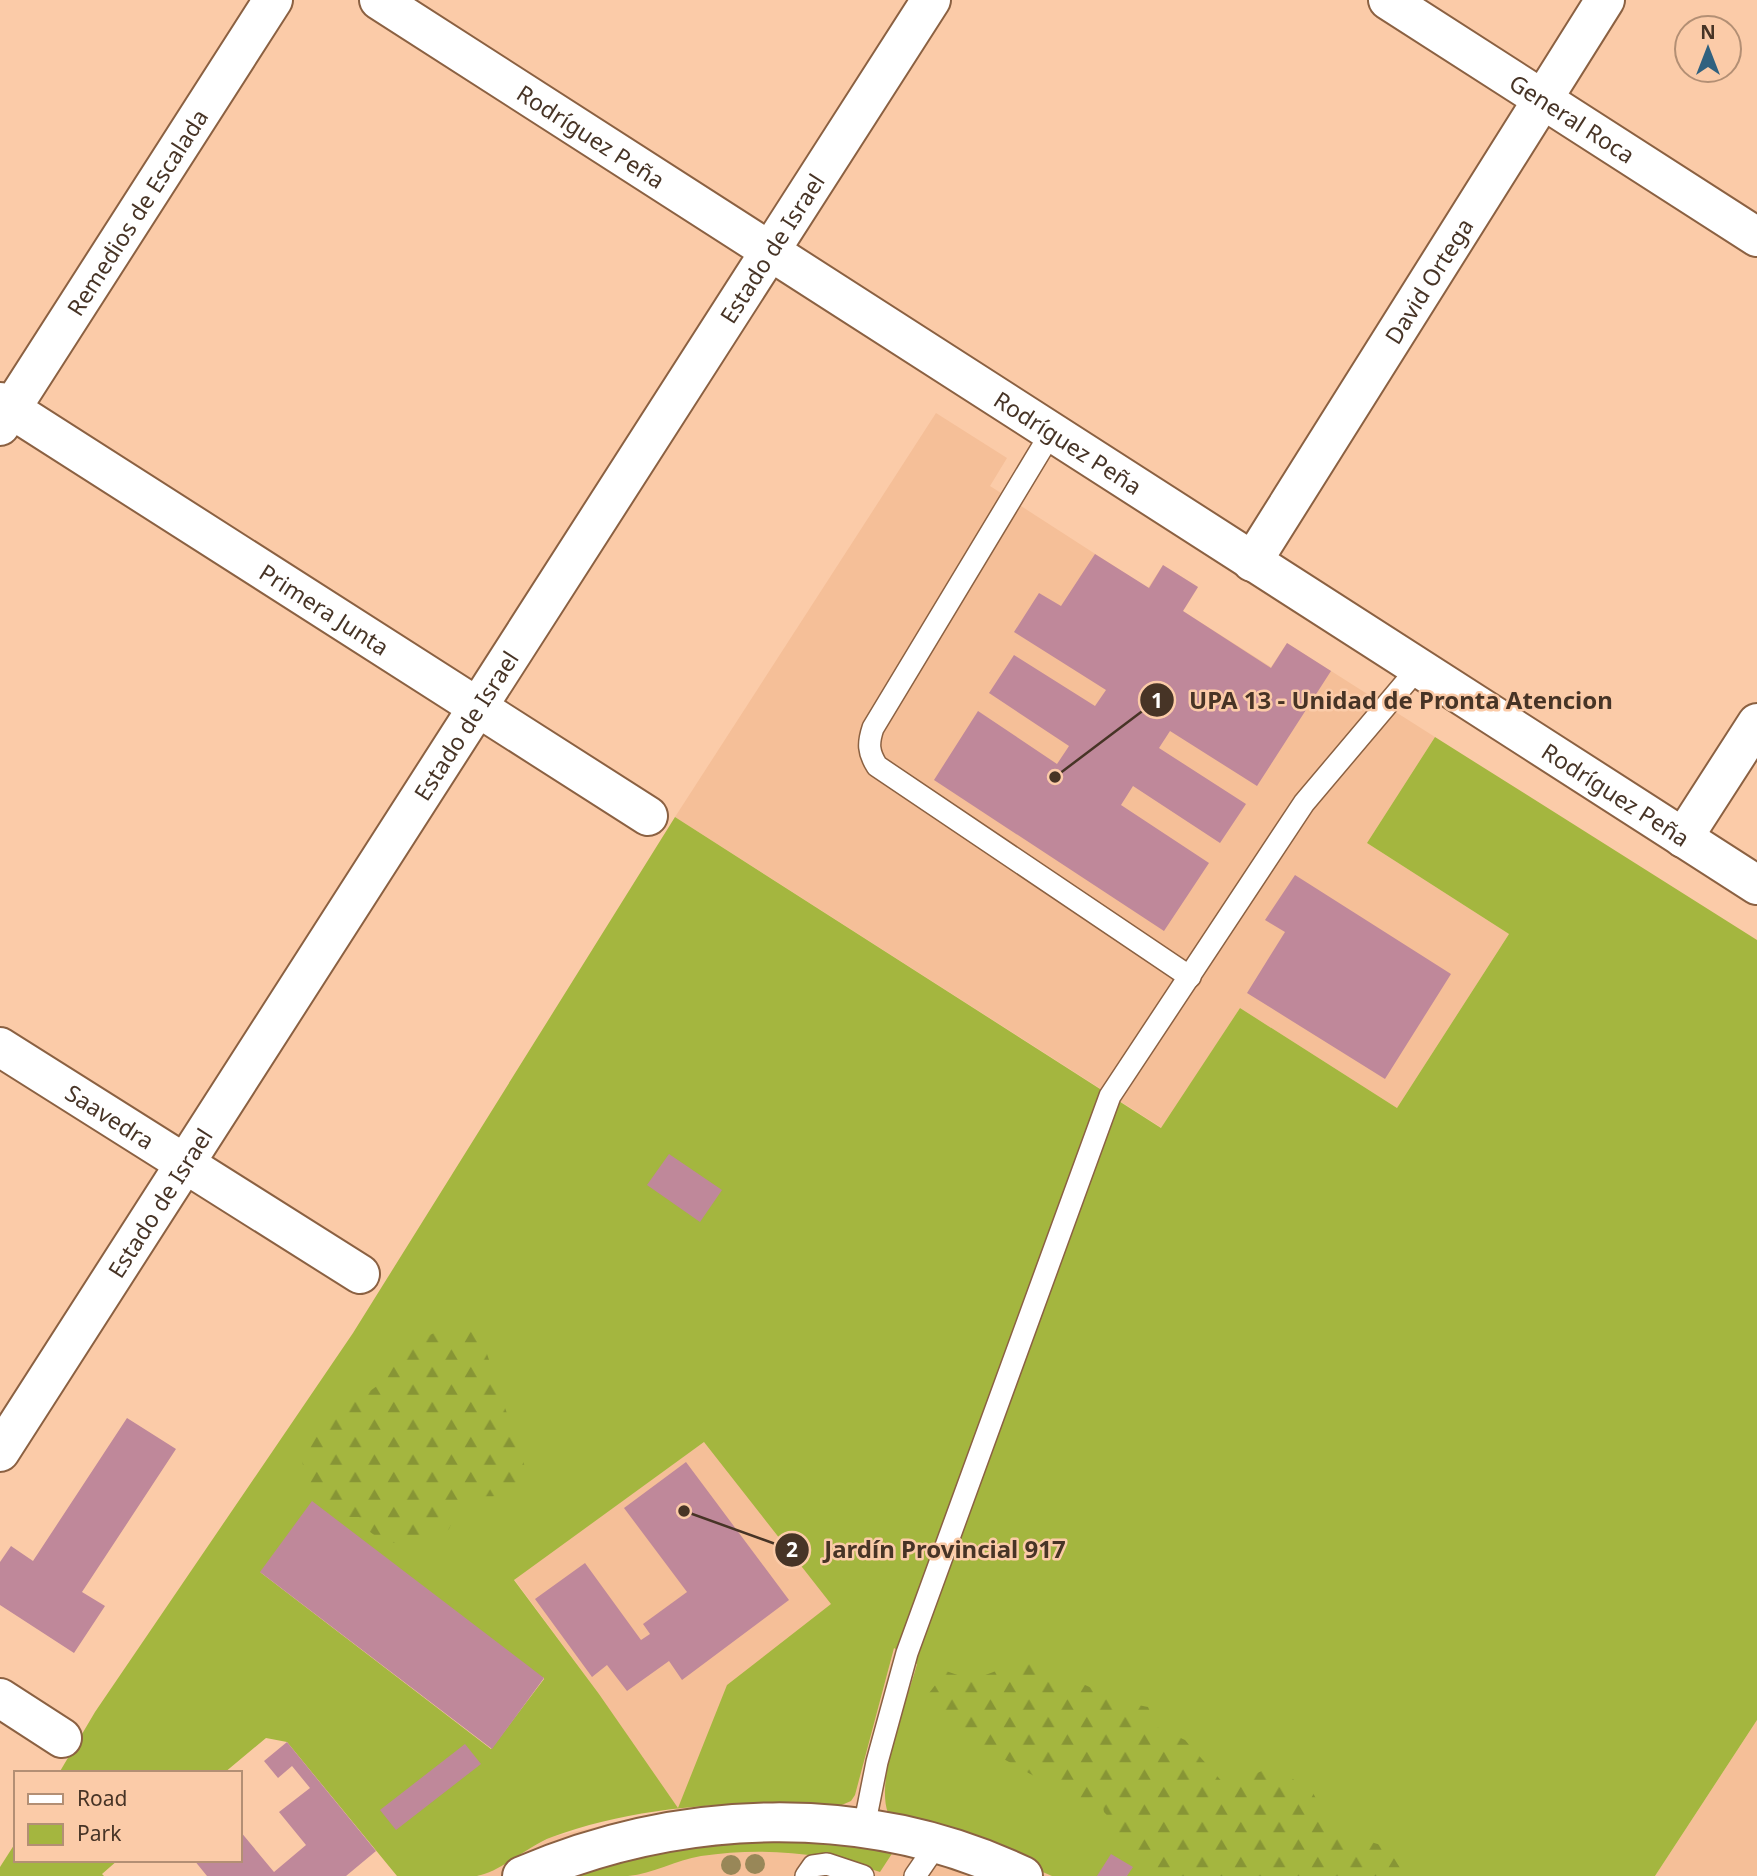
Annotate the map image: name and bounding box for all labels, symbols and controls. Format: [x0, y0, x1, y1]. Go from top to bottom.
north arrow [1673, 14, 1743, 84]
text: N [1700, 19, 1716, 45]
street label: General Roca [1503, 66, 1641, 170]
street label: Rodríguez Peña [511, 77, 671, 196]
street label: Remedios de Escalada [59, 103, 215, 322]
street label: Estado de Israel [712, 167, 832, 329]
street label: David Ortega [1377, 212, 1480, 350]
street label: Rodríguez Peña [988, 383, 1148, 502]
street label: Primera Junta [254, 556, 395, 663]
street label: Estado de Israel [406, 644, 526, 807]
callout: UPA 13 - Unidad de Pronta Atencion [1140, 678, 1627, 723]
text: UPA 13 - Unidad de Pronta Atencion [1189, 683, 1613, 716]
text: 1 [1151, 686, 1163, 714]
street label: Rodríguez Peña [1536, 735, 1696, 854]
street label: Saavedra [59, 1076, 160, 1156]
street label: Estado de Israel [100, 1122, 220, 1284]
callout: Jardín Provincial 917 [775, 1527, 1079, 1572]
text: Jardín Provincial 917 [822, 1532, 1066, 1565]
text: 2 [786, 1535, 798, 1563]
legend [14, 1771, 242, 1862]
text: Road [77, 1784, 127, 1812]
text: Park [77, 1819, 122, 1847]

